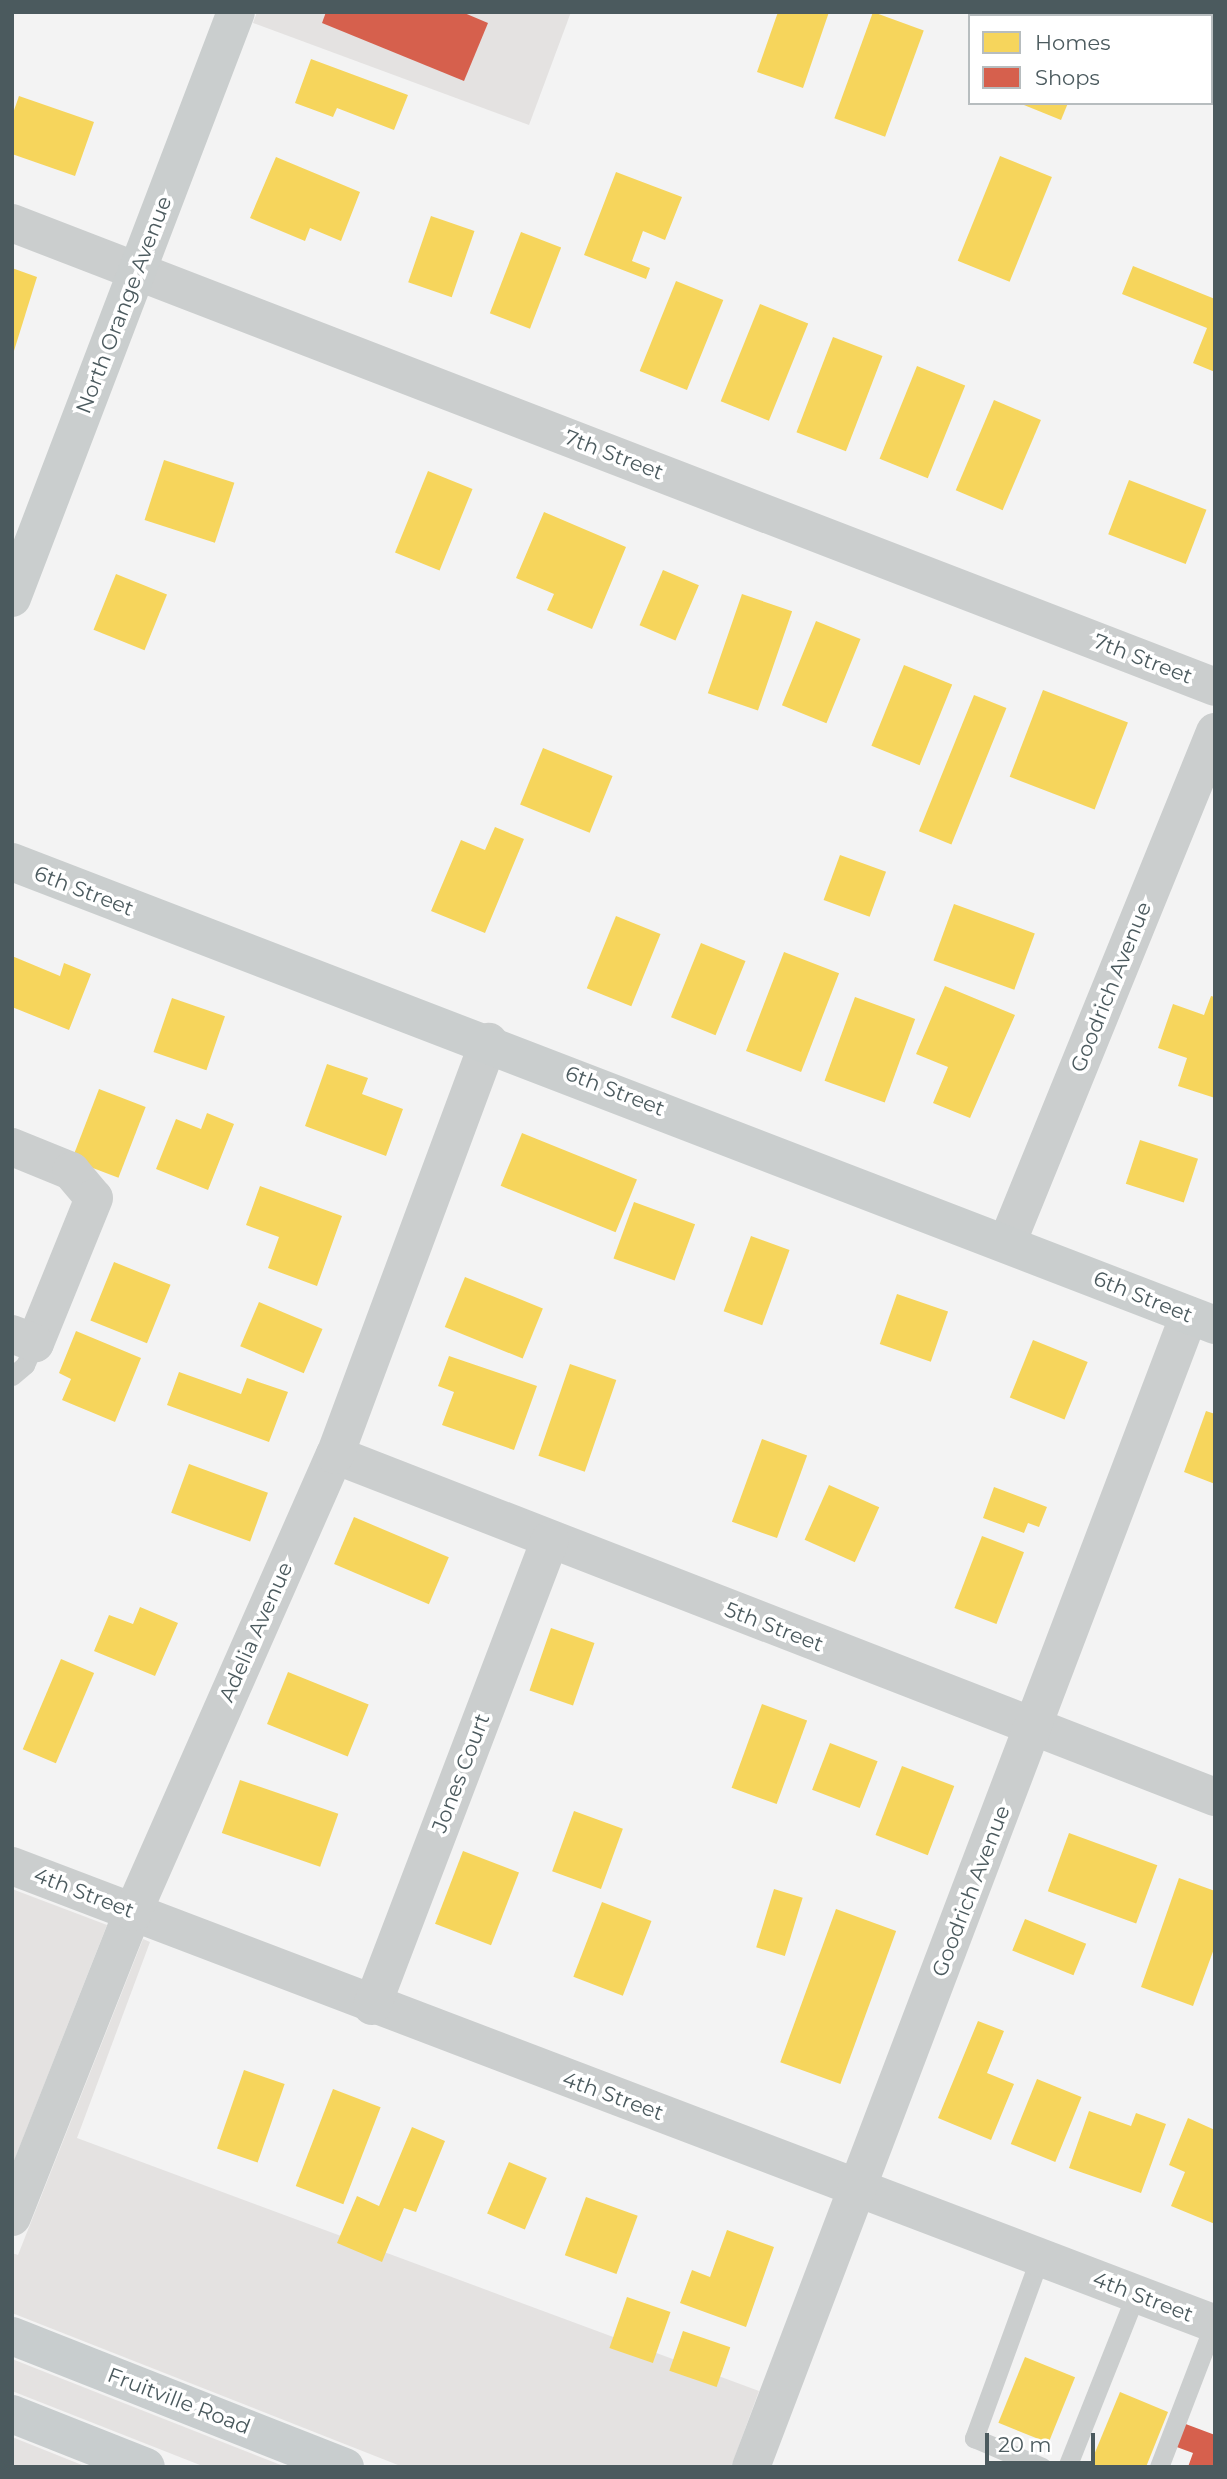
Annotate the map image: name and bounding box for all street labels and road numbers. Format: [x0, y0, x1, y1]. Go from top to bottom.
street label: North Orange Avenue [71, 193, 177, 417]
street label: 7th Street [561, 425, 667, 485]
street label: 7th Street [1090, 629, 1196, 689]
street label: 6th Street [31, 861, 137, 921]
street label: Goodrich Avenue [1065, 898, 1157, 1076]
street label: 6th Street [562, 1061, 668, 1121]
street label: 6th Street [1090, 1266, 1196, 1328]
street label: Adelia Avenue [214, 1558, 298, 1706]
street label: 5th Street [721, 1597, 827, 1657]
street label: Jones Court [427, 1710, 495, 1836]
street label: Goodrich Avenue [927, 1802, 1015, 1980]
street label: 4th Street [30, 1862, 138, 1924]
street label: 4th Street [559, 2066, 667, 2126]
street label: 4th Street [1089, 2266, 1197, 2328]
street label: Fruitville Road [104, 2362, 254, 2440]

